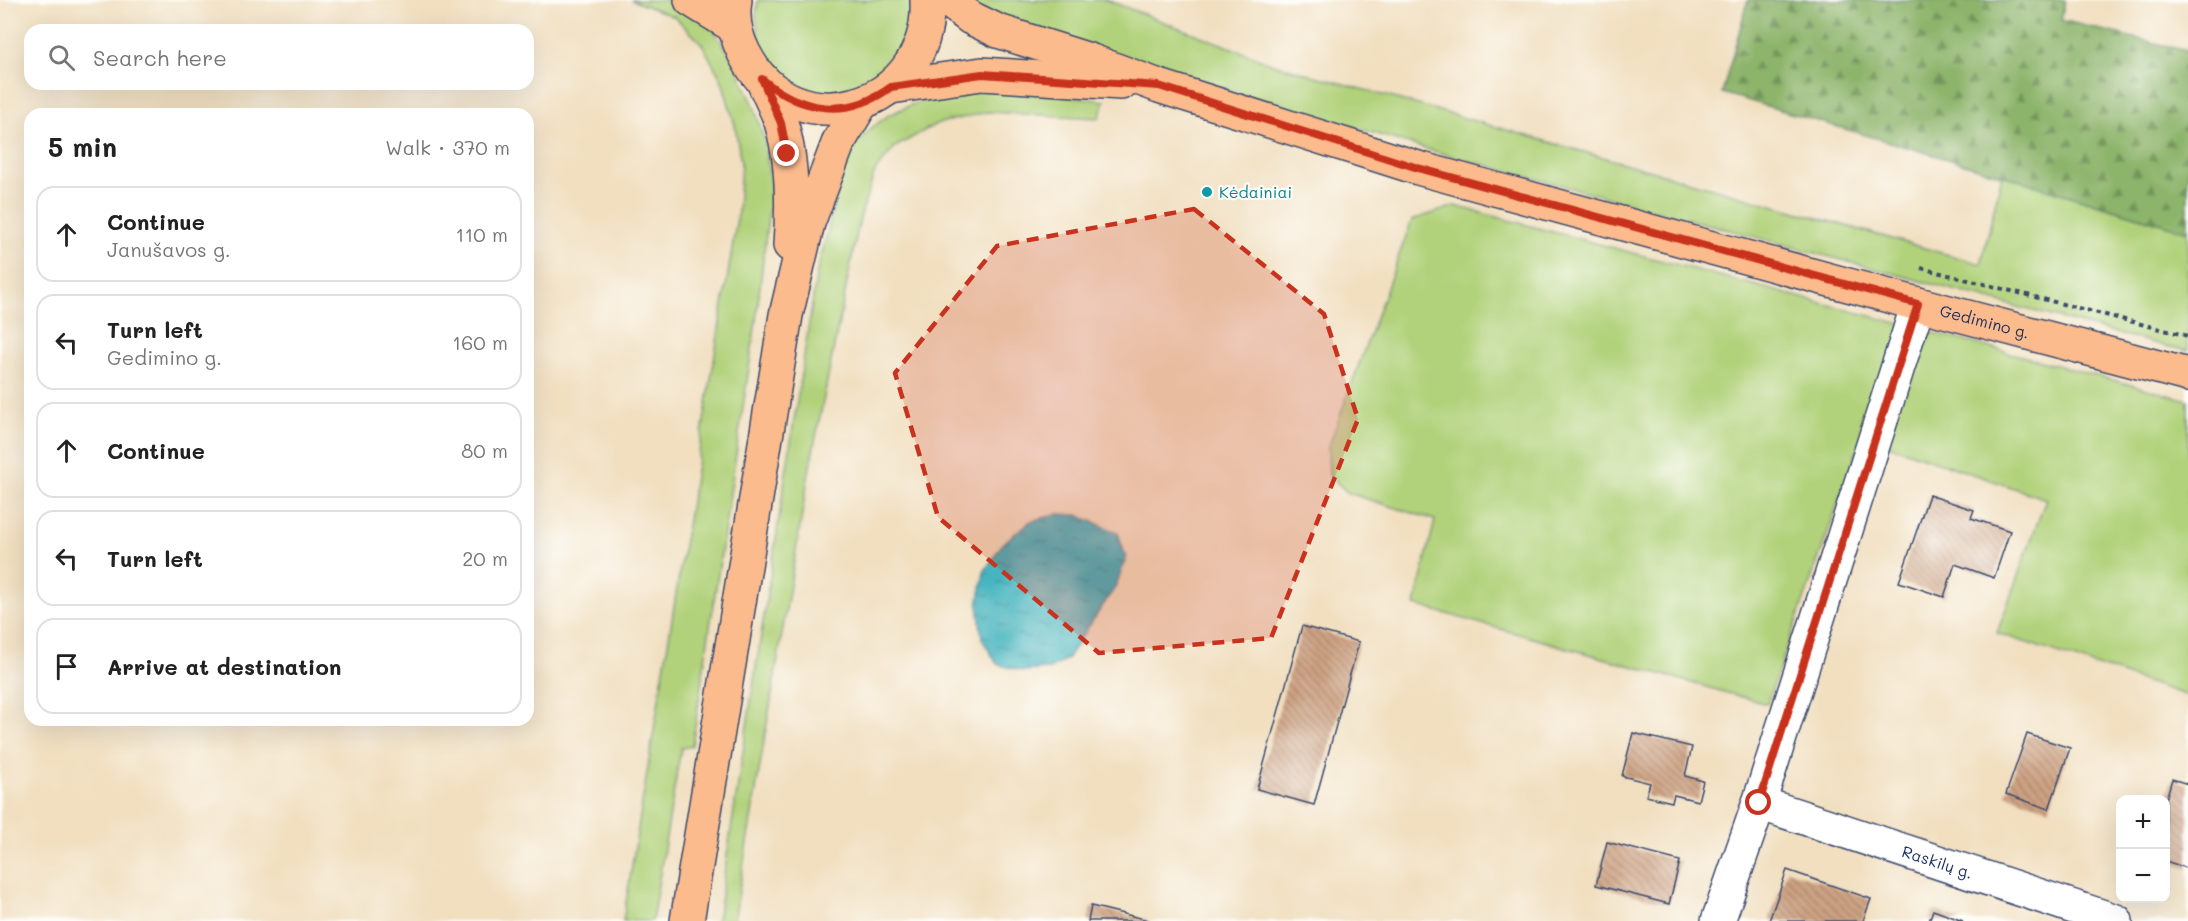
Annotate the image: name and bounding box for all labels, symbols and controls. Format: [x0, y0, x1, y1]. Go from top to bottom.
search box [24, 24, 534, 90]
icon: search [45, 41, 78, 74]
text: Search here [93, 43, 227, 72]
text: 5 min [48, 130, 117, 164]
text: Walk · 370 m [385, 134, 510, 160]
route end [773, 140, 799, 166]
place label: Kėdainiai [1219, 181, 1292, 202]
marker: Kėdainiai [1200, 185, 1214, 199]
text: Continue [107, 207, 205, 236]
icon: ahead [50, 218, 83, 251]
text: 110 m [455, 221, 508, 247]
text: Janušavos g. [107, 236, 231, 262]
street label: Gedimino g. [1938, 299, 2032, 343]
text: Turn left [107, 315, 203, 344]
icon: left [50, 326, 83, 359]
text: 160 m [452, 329, 508, 355]
text: Gedimino g. [107, 344, 222, 370]
icon: ahead [50, 434, 83, 467]
text: Continue [107, 436, 205, 465]
text: 80 m [461, 437, 508, 463]
icon: left [50, 542, 83, 575]
text: Turn left [107, 544, 203, 573]
text: 20 m [462, 545, 508, 571]
icon: arrive [50, 650, 83, 683]
text: Arrive at destination [107, 652, 342, 681]
route start [1745, 789, 1771, 815]
map controls [2116, 795, 2170, 903]
button: + [2116, 795, 2170, 849]
street label: Raskilų g. [1900, 840, 1976, 883]
button: − [2116, 849, 2170, 903]

